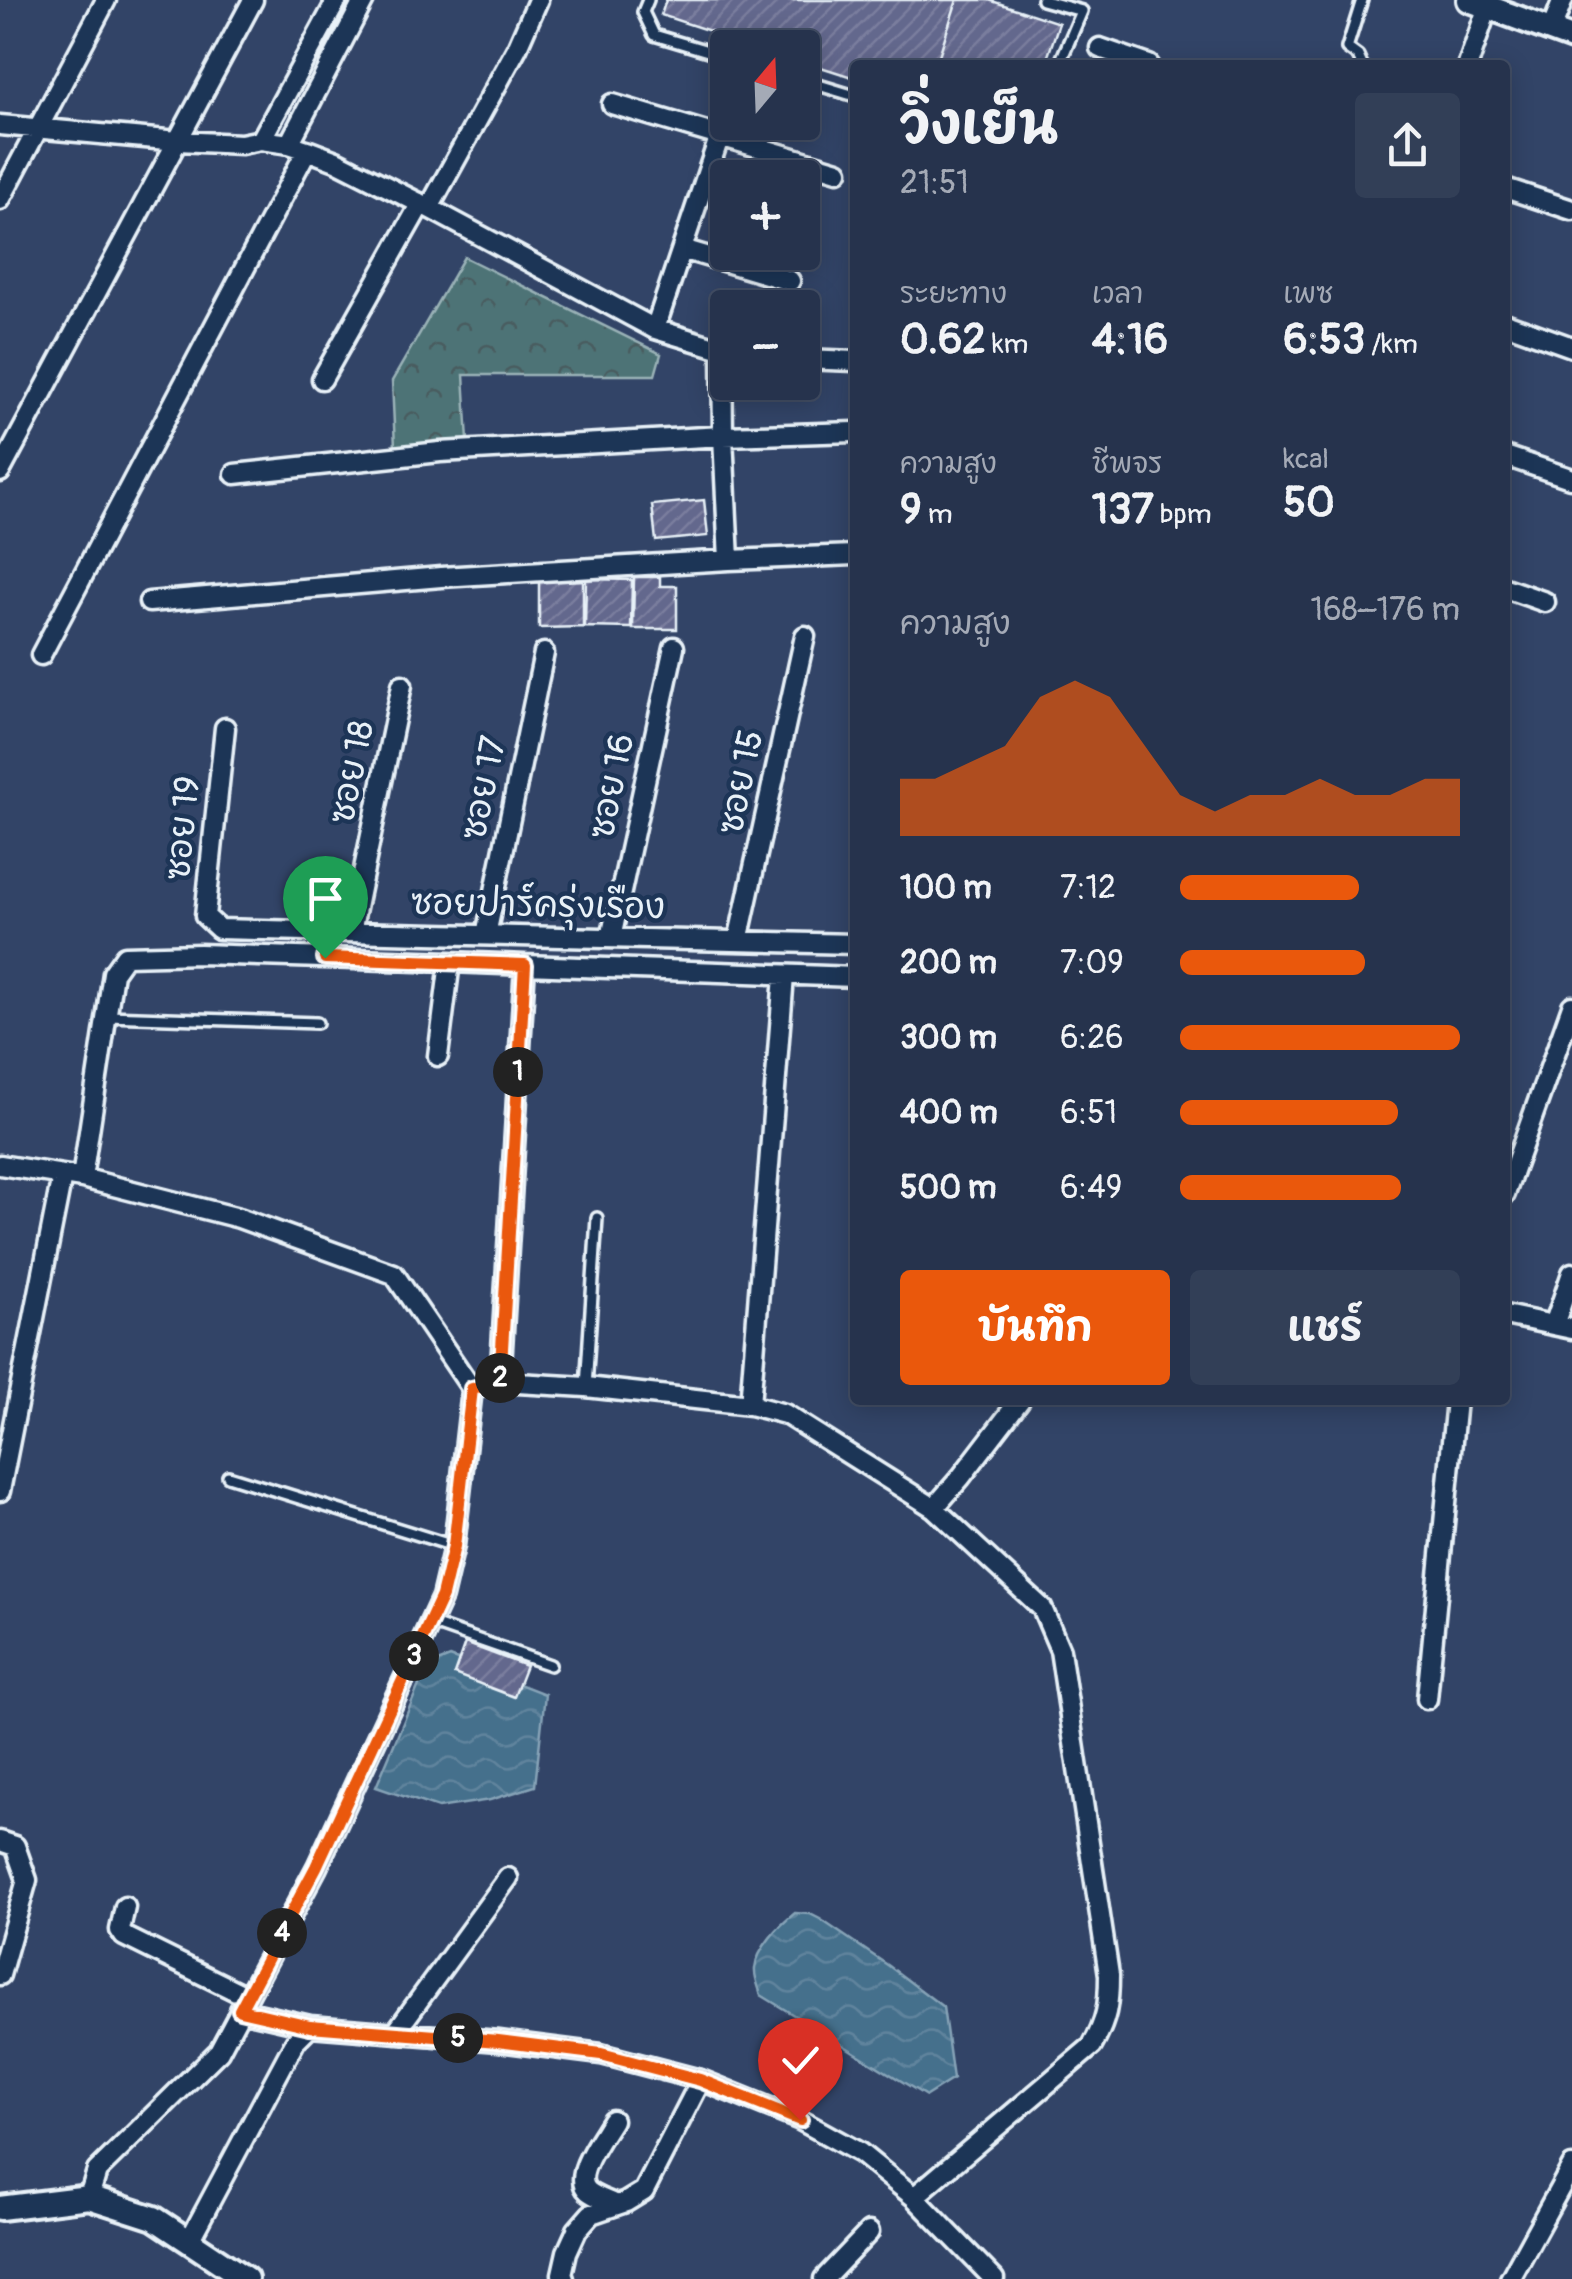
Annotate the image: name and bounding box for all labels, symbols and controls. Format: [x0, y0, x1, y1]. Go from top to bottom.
north arrow [710, 30, 820, 140]
map controls [710, 30, 820, 400]
text: วิ่งเย็น [900, 91, 1058, 160]
button: share [1355, 93, 1460, 198]
button: + [710, 160, 820, 270]
text: 21:51 [900, 163, 969, 203]
text: ระยะทาง [900, 277, 1007, 312]
text: เวลา [1092, 277, 1143, 312]
text: เพซ [1283, 277, 1333, 312]
button: − [710, 290, 820, 400]
text: 0.62 [900, 314, 986, 366]
text: 4:16 [1092, 314, 1168, 366]
text: 6:53 [1283, 314, 1365, 366]
text: km [986, 327, 1028, 362]
text: /km [1365, 327, 1418, 362]
text: kcal [1283, 442, 1329, 477]
text: ความสูง [900, 447, 997, 482]
text: ชีพจร [1092, 447, 1162, 482]
text: 50 [1283, 477, 1335, 529]
text: 9 [900, 484, 922, 536]
text: 137 [1092, 484, 1154, 536]
text: m [922, 497, 953, 532]
text: bpm [1154, 497, 1212, 532]
text: 168–176 m [1310, 590, 1460, 630]
text: ความสูง [900, 604, 1011, 644]
street label: ซอย 18 [320, 717, 384, 828]
street label: ซอย 15 [708, 726, 773, 838]
street label: ซอย 16 [579, 729, 645, 843]
street label: ซอย 17 [452, 732, 516, 844]
street label: ซอย 19 [156, 774, 210, 882]
pin [283, 856, 368, 959]
text: 100 m [900, 868, 992, 908]
text: 7:12 [1060, 868, 1116, 908]
icon: arrive [298, 871, 353, 926]
street label: ซอยปาร์ครุ่งเรือง [411, 879, 665, 933]
text: 200 m [900, 943, 997, 983]
text: 7:09 [1060, 943, 1124, 983]
text: 300 m [900, 1018, 997, 1058]
text: 6:26 [1060, 1018, 1124, 1058]
pin: 1 [493, 1047, 543, 1097]
text: 1 [513, 1054, 523, 1089]
text: 400 m [900, 1093, 998, 1133]
text: 6:51 [1060, 1093, 1117, 1133]
text: 500 m [900, 1168, 996, 1208]
text: 6:49 [1060, 1168, 1122, 1208]
button: บันทึก [900, 1270, 1170, 1385]
button: แชร์ [1190, 1270, 1460, 1385]
pin: 2 [475, 1353, 525, 1403]
text: 2 [492, 1360, 508, 1395]
pin: 3 [389, 1631, 439, 1681]
text: 3 [406, 1638, 422, 1673]
pin: 4 [257, 1908, 307, 1958]
text: 4 [274, 1915, 290, 1950]
pin: 5 [433, 2013, 483, 2063]
pin [758, 2018, 843, 2121]
text: 5 [450, 2020, 466, 2055]
icon: check [773, 2033, 828, 2088]

